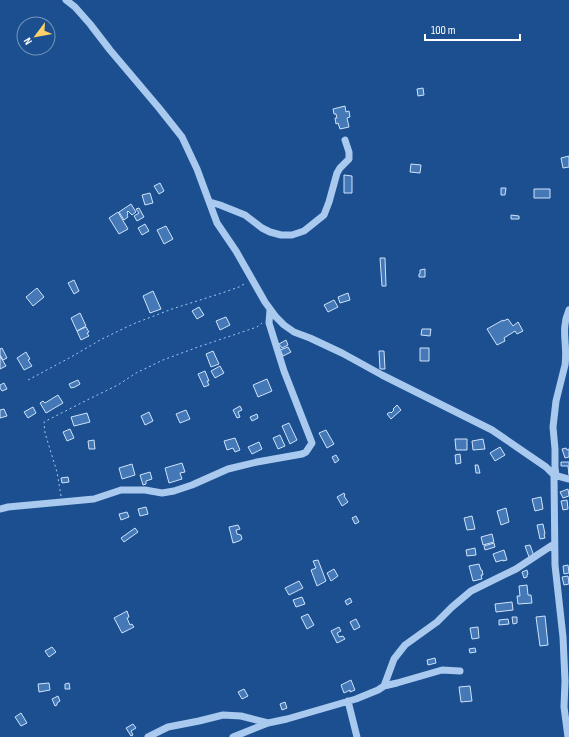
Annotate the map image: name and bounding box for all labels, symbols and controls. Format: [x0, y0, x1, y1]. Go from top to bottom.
north arrow [16, 16, 56, 56]
scale bar [425, 16, 520, 42]
text: 100 m [431, 23, 456, 38]
text: N [21, 35, 35, 47]

